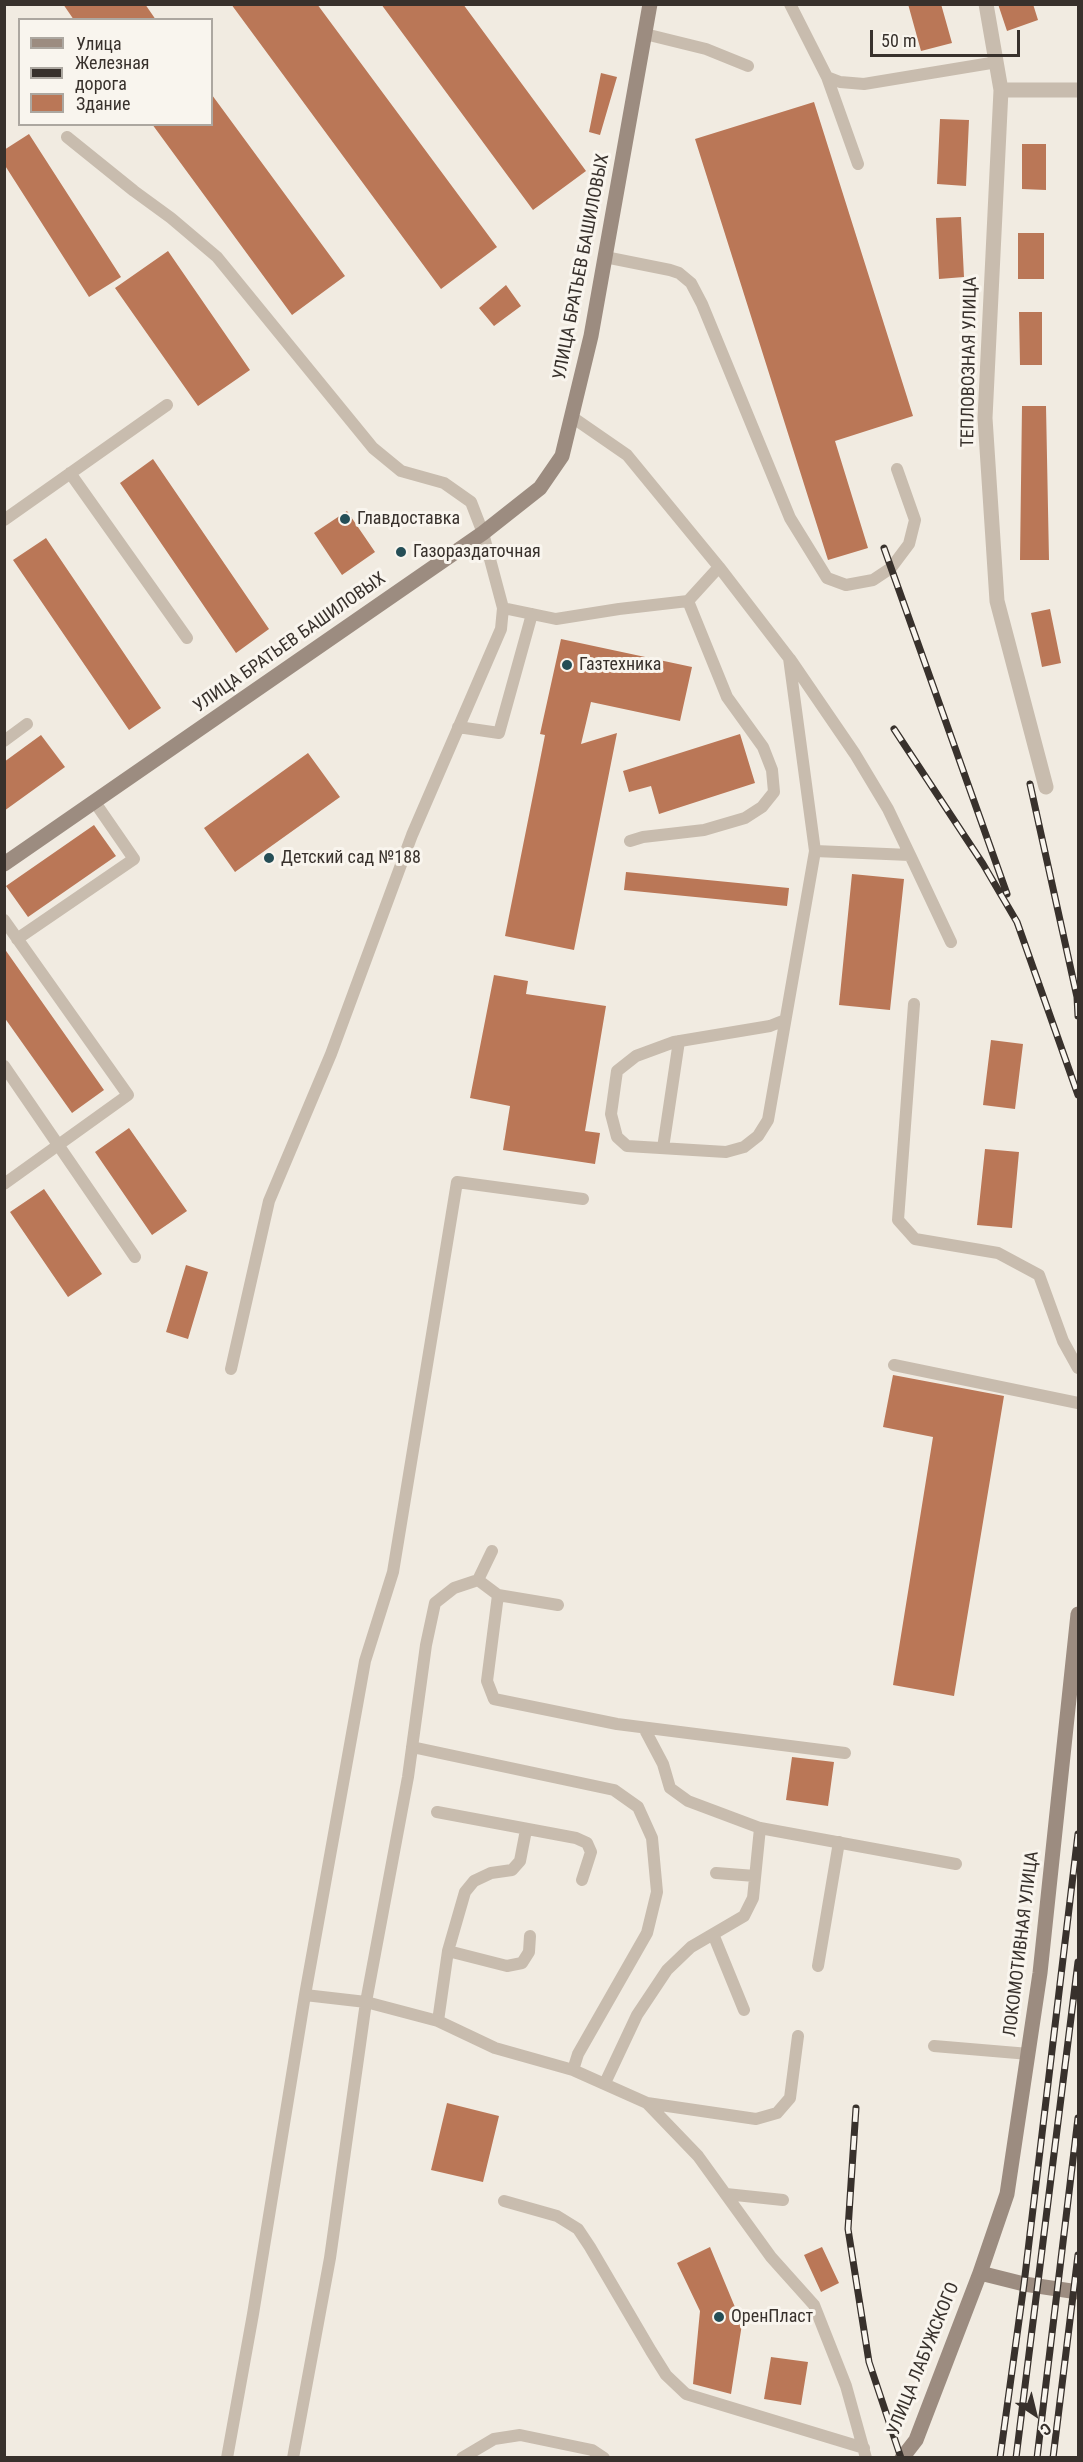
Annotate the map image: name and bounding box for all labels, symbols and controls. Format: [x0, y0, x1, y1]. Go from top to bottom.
legend [18, 18, 213, 126]
scale bar [873, 18, 1023, 56]
text: 50 m [881, 30, 916, 51]
text: Улица [76, 33, 122, 54]
text: Железная дорога [75, 52, 150, 94]
text: Здание [76, 93, 130, 114]
street label: УЛИЦА БРАТЬЕВ БАШИЛОВЫХ [549, 152, 615, 382]
street label: ТЕПЛОВОЗНАЯ УЛИЦА [958, 276, 982, 448]
place label: Главдоставка [357, 508, 460, 530]
marker: Главдоставка [338, 512, 352, 526]
place label: Газораздаточная [413, 541, 541, 563]
marker: Газораздаточная [394, 545, 408, 559]
street label: УЛИЦА БРАТЬЕВ БАШИЛОВЫХ [190, 568, 390, 718]
place label: Газтехника [579, 654, 661, 676]
marker: Газтехника [560, 658, 574, 672]
place label: Детский сад №188 [281, 847, 421, 869]
marker: Детский сад №188 [262, 851, 276, 865]
street label: ЛОКОМОТИВНАЯ УЛИЦА [1000, 1850, 1044, 2038]
street label: УЛИЦА ЛАБУЖСКОГО [883, 2279, 965, 2439]
place label: ОренПласт [731, 2306, 813, 2328]
marker: ОренПласт [712, 2310, 726, 2324]
north arrow [1005, 2384, 1065, 2444]
text: С [1036, 2419, 1055, 2440]

